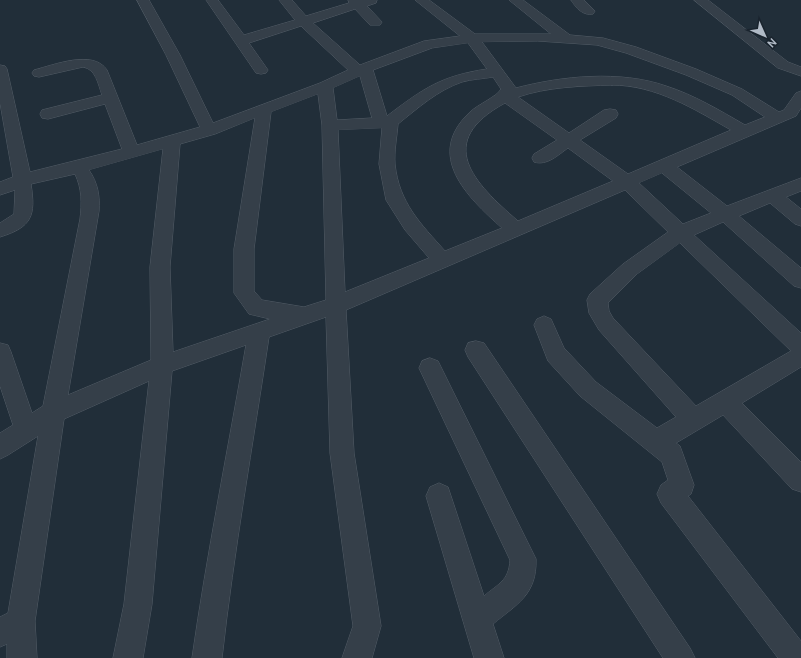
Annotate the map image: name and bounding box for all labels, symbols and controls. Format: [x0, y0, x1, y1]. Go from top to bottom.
north arrow [745, 16, 785, 56]
text: N [764, 35, 780, 51]

